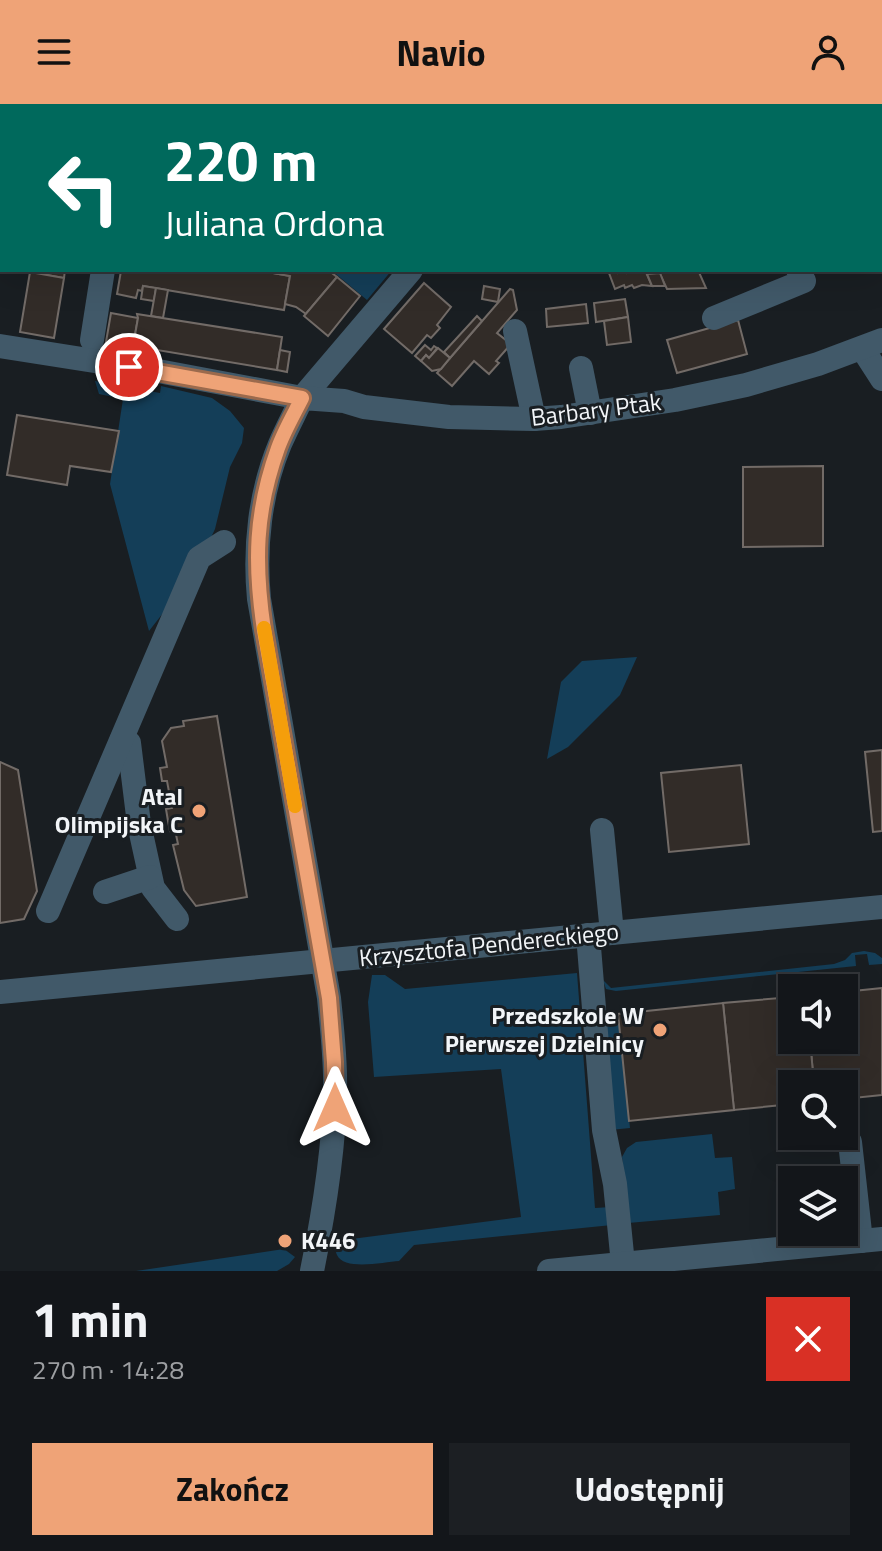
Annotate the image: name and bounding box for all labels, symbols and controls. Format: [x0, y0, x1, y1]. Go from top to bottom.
text: Navio [396, 25, 486, 80]
icon: menu [32, 30, 76, 74]
icon: person [806, 30, 850, 74]
text: 220 m [164, 118, 317, 203]
icon: left [32, 136, 136, 240]
text: Juliana Ordona [164, 195, 384, 250]
pin [95, 333, 163, 401]
icon: arrive [107, 345, 151, 389]
street label: Barbary Ptak [529, 383, 664, 435]
place label: Atal Olimpijska C [55, 778, 183, 842]
marker: Atal Olimpijska C [190, 802, 208, 820]
street label: Krzysztofa Pendereckiego [357, 912, 621, 976]
map controls [778, 974, 858, 1246]
button: sound [778, 974, 858, 1054]
place label: Przedszkole W Pierwszej Dzielnicy [445, 997, 644, 1061]
marker: Przedszkole W Pierwszej Dzielnicy [651, 1021, 669, 1039]
position arrow [293, 1066, 377, 1150]
button: search [778, 1070, 858, 1150]
button: layers [778, 1166, 858, 1246]
place label: K446 [301, 1222, 356, 1258]
marker: K446 [276, 1232, 294, 1250]
text: 1 min [32, 1283, 149, 1356]
button: close [766, 1297, 850, 1381]
text: 270 m · 14:28 [32, 1350, 184, 1389]
button: Zakończ [32, 1443, 433, 1535]
button: Udostępnij [449, 1443, 850, 1535]

